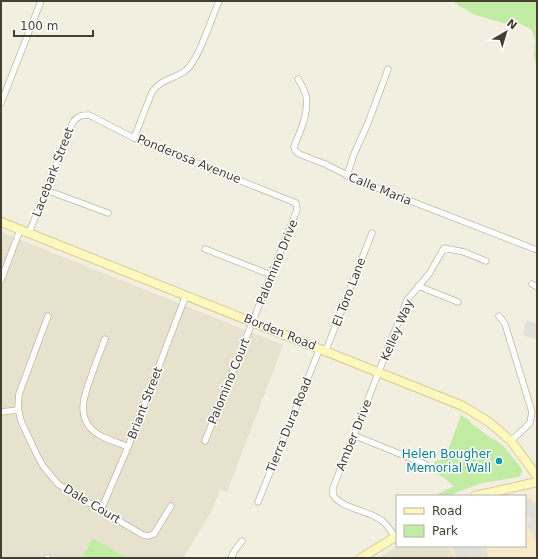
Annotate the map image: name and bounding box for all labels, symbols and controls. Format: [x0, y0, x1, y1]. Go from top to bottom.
scale bar [14, 12, 93, 38]
north arrow [486, 12, 526, 52]
text: N [504, 17, 519, 32]
text: 100 m [20, 19, 58, 33]
street label: Lacebark Street [29, 125, 77, 219]
street label: Ponderosa Avenue [135, 132, 243, 186]
street label: Calle Maria [346, 170, 414, 208]
street label: Palomino Drive [254, 217, 300, 307]
street label: El Toro Lane [330, 256, 368, 328]
street label: Kelley Way [378, 297, 416, 363]
street label: Borden Road [242, 311, 318, 353]
street label: Palomino Court [205, 336, 253, 426]
street label: Briant Street [125, 365, 165, 441]
street label: Tierra Dura Road [263, 375, 315, 476]
street label: Amber Drive [333, 397, 375, 473]
place label: Helen Bougher Memorial Wall [402, 447, 491, 475]
marker: Helen Bougher Memorial Wall [494, 456, 504, 466]
street label: Dale Court [61, 481, 123, 527]
legend [396, 495, 526, 547]
text: Road [432, 504, 462, 518]
text: Park [432, 524, 458, 538]

